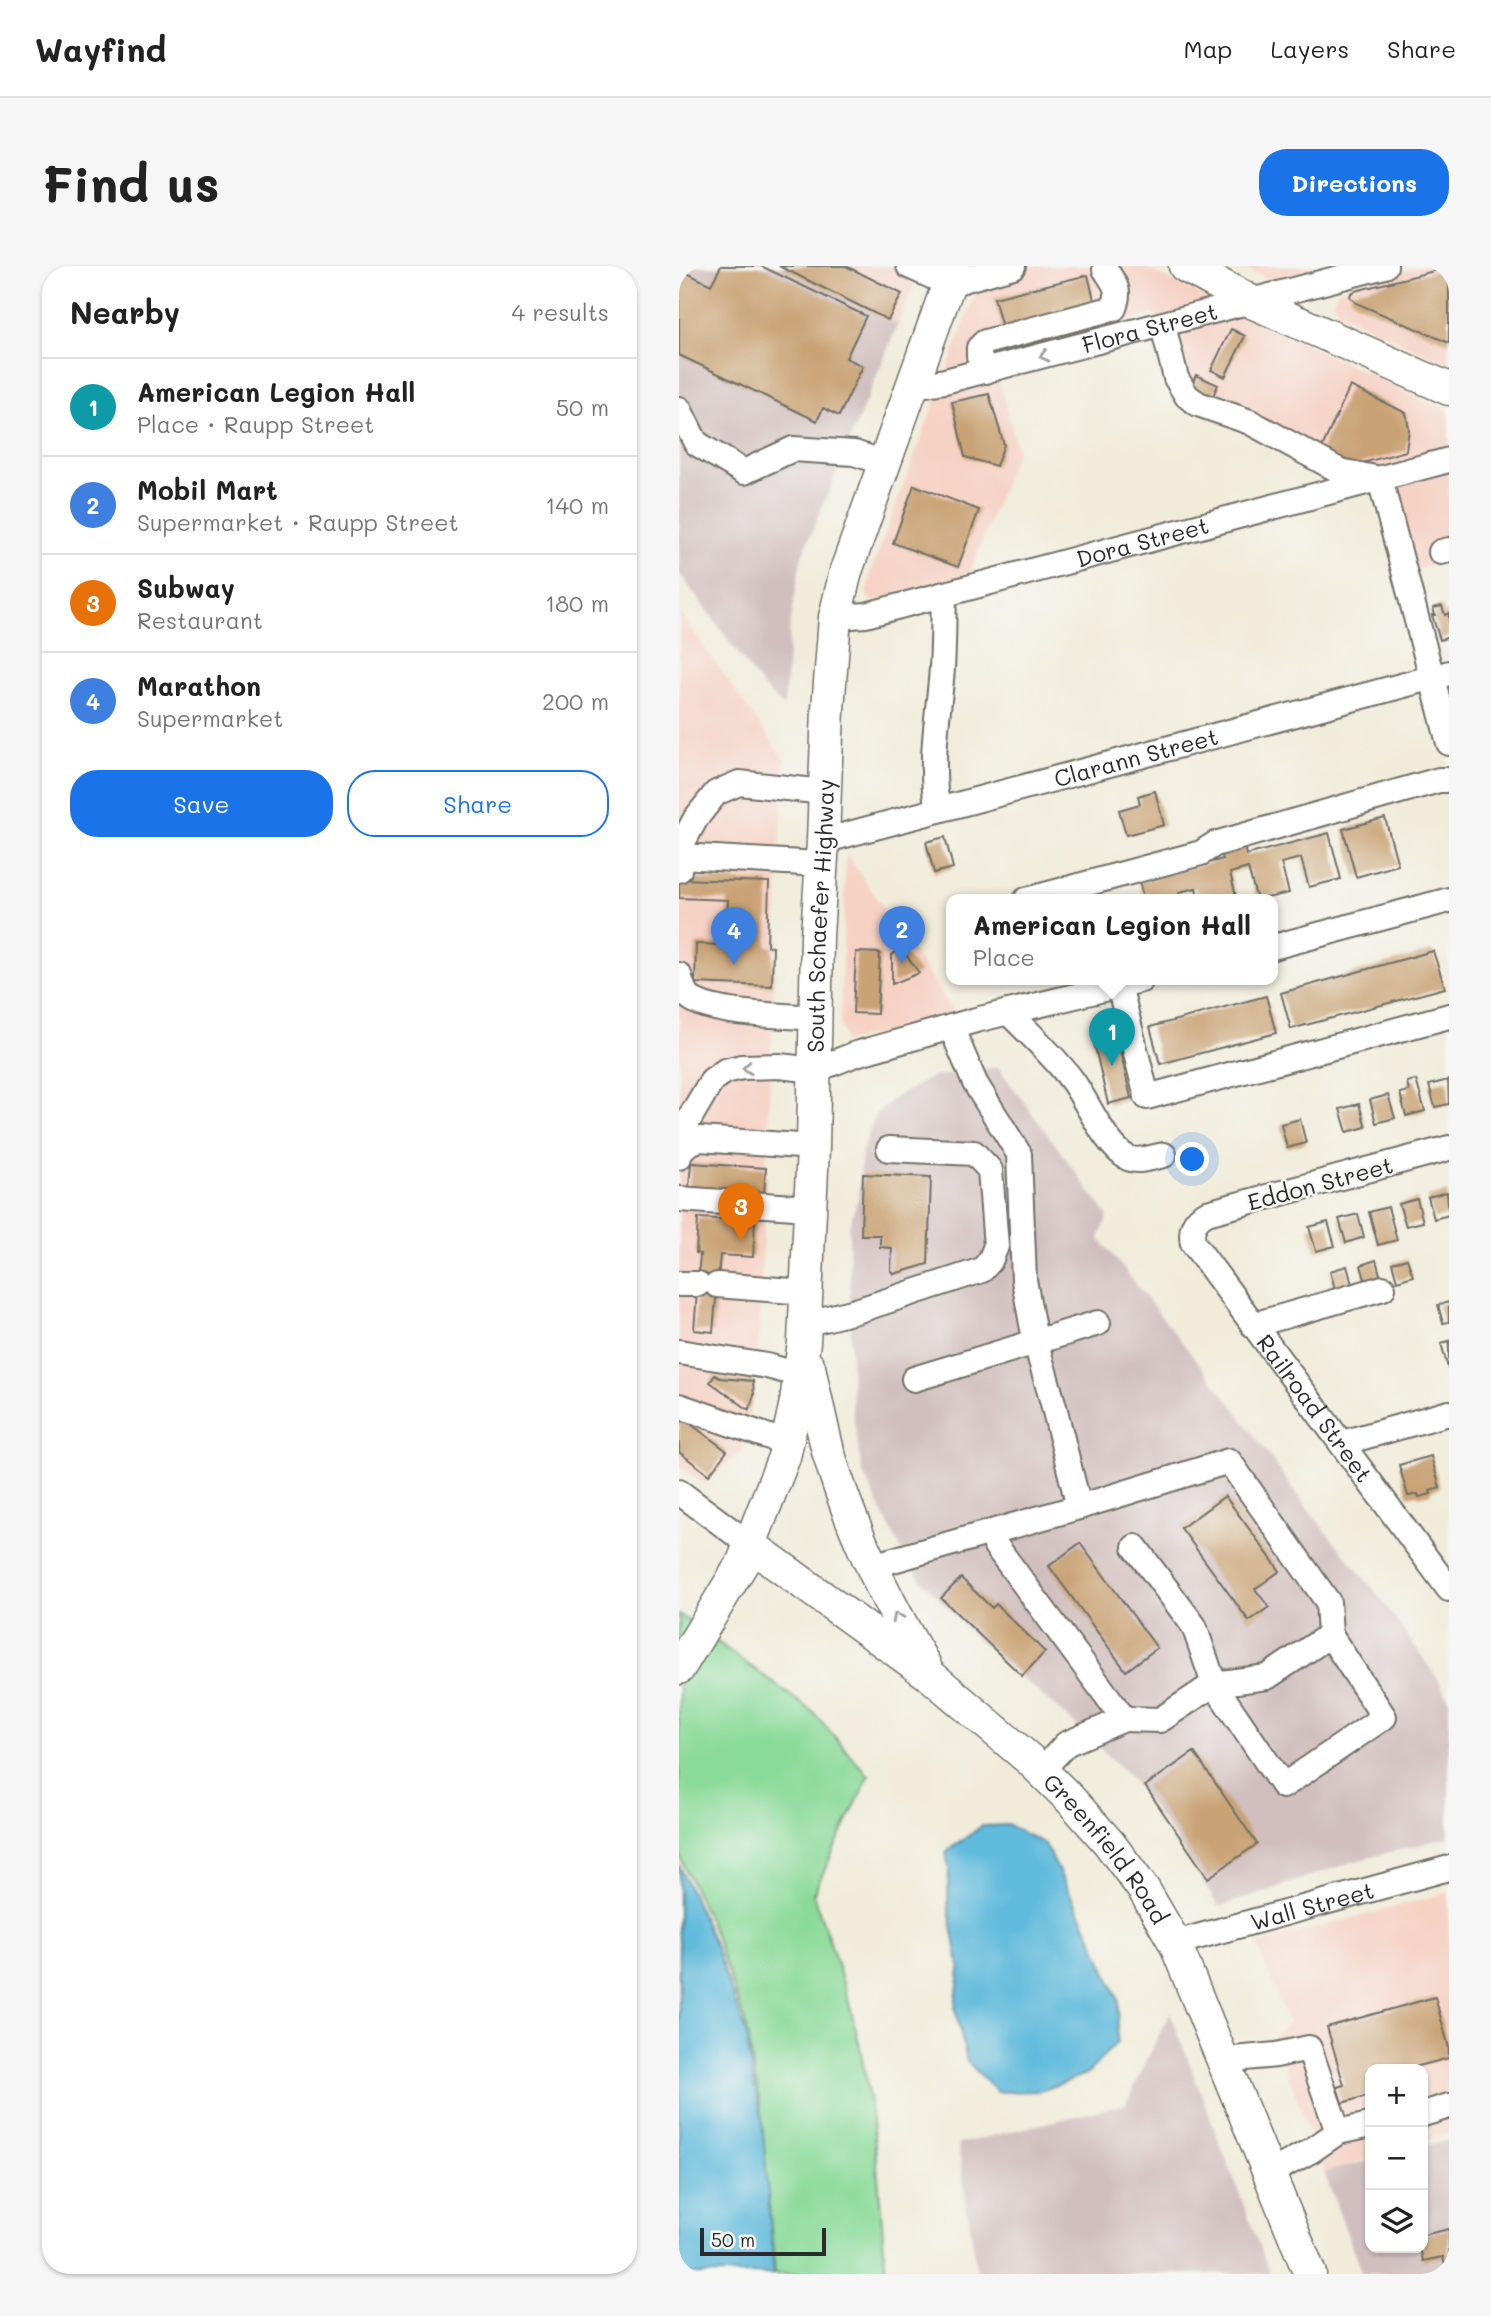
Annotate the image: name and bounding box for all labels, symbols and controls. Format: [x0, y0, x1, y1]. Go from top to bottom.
text: Wayfind [35, 27, 166, 70]
text: Map [1184, 33, 1232, 64]
text: Layers [1270, 33, 1349, 64]
text: Share [1387, 33, 1456, 64]
button: Directions [1259, 149, 1449, 216]
text: Find us [42, 151, 220, 214]
text: Nearby [70, 292, 180, 332]
street label: Flora Street [1079, 295, 1221, 360]
text: 4 results [512, 297, 609, 327]
one-way arrow [1038, 348, 1050, 362]
text: American Legion Hall [137, 375, 415, 409]
text: 1 [88, 392, 98, 422]
text: 50 m [556, 392, 609, 422]
text: Place · Raupp Street [137, 409, 374, 439]
text: Mobil Mart [137, 473, 278, 507]
text: 2 [87, 490, 99, 520]
text: 140 m [545, 490, 609, 520]
text: Supermarket · Raupp Street [137, 507, 459, 537]
street label: Dora Street [1073, 510, 1212, 573]
text: Subway [137, 571, 235, 605]
text: 3 [86, 588, 100, 618]
text: 180 m [545, 588, 609, 618]
text: Restaurant [137, 605, 263, 635]
text: Marathon [137, 669, 261, 703]
text: 4 [86, 686, 100, 716]
text: 200 m [542, 686, 609, 716]
text: Supermarket [137, 703, 283, 733]
street label: Clarann Street [1051, 721, 1221, 793]
button: Save [70, 770, 333, 837]
button: Share [347, 770, 609, 837]
street label: South Schaefer Highway [800, 778, 840, 1053]
popup [946, 894, 1278, 985]
pin: 2 [879, 906, 925, 964]
pin: 4 [711, 907, 757, 965]
text: American Legion Hall [973, 908, 1251, 942]
text: Place [973, 942, 1035, 972]
pin: 1 [1089, 1008, 1135, 1066]
one-way arrow [742, 1060, 753, 1075]
your location [1175, 1142, 1209, 1176]
street label: Eddon Street [1244, 1149, 1396, 1217]
pin: 3 [718, 1183, 764, 1241]
street label: Railroad Street [1250, 1328, 1380, 1488]
one-way arrow [891, 1612, 905, 1624]
street label: Greenfield Road [1037, 1767, 1175, 1929]
street label: Wall Street [1247, 1874, 1377, 1937]
map controls [1365, 2064, 1428, 2253]
button: + [1365, 2064, 1428, 2127]
button: − [1365, 2127, 1428, 2190]
button: layers [1365, 2190, 1428, 2253]
scale bar [700, 2225, 826, 2257]
text: 50 m [711, 2227, 755, 2252]

